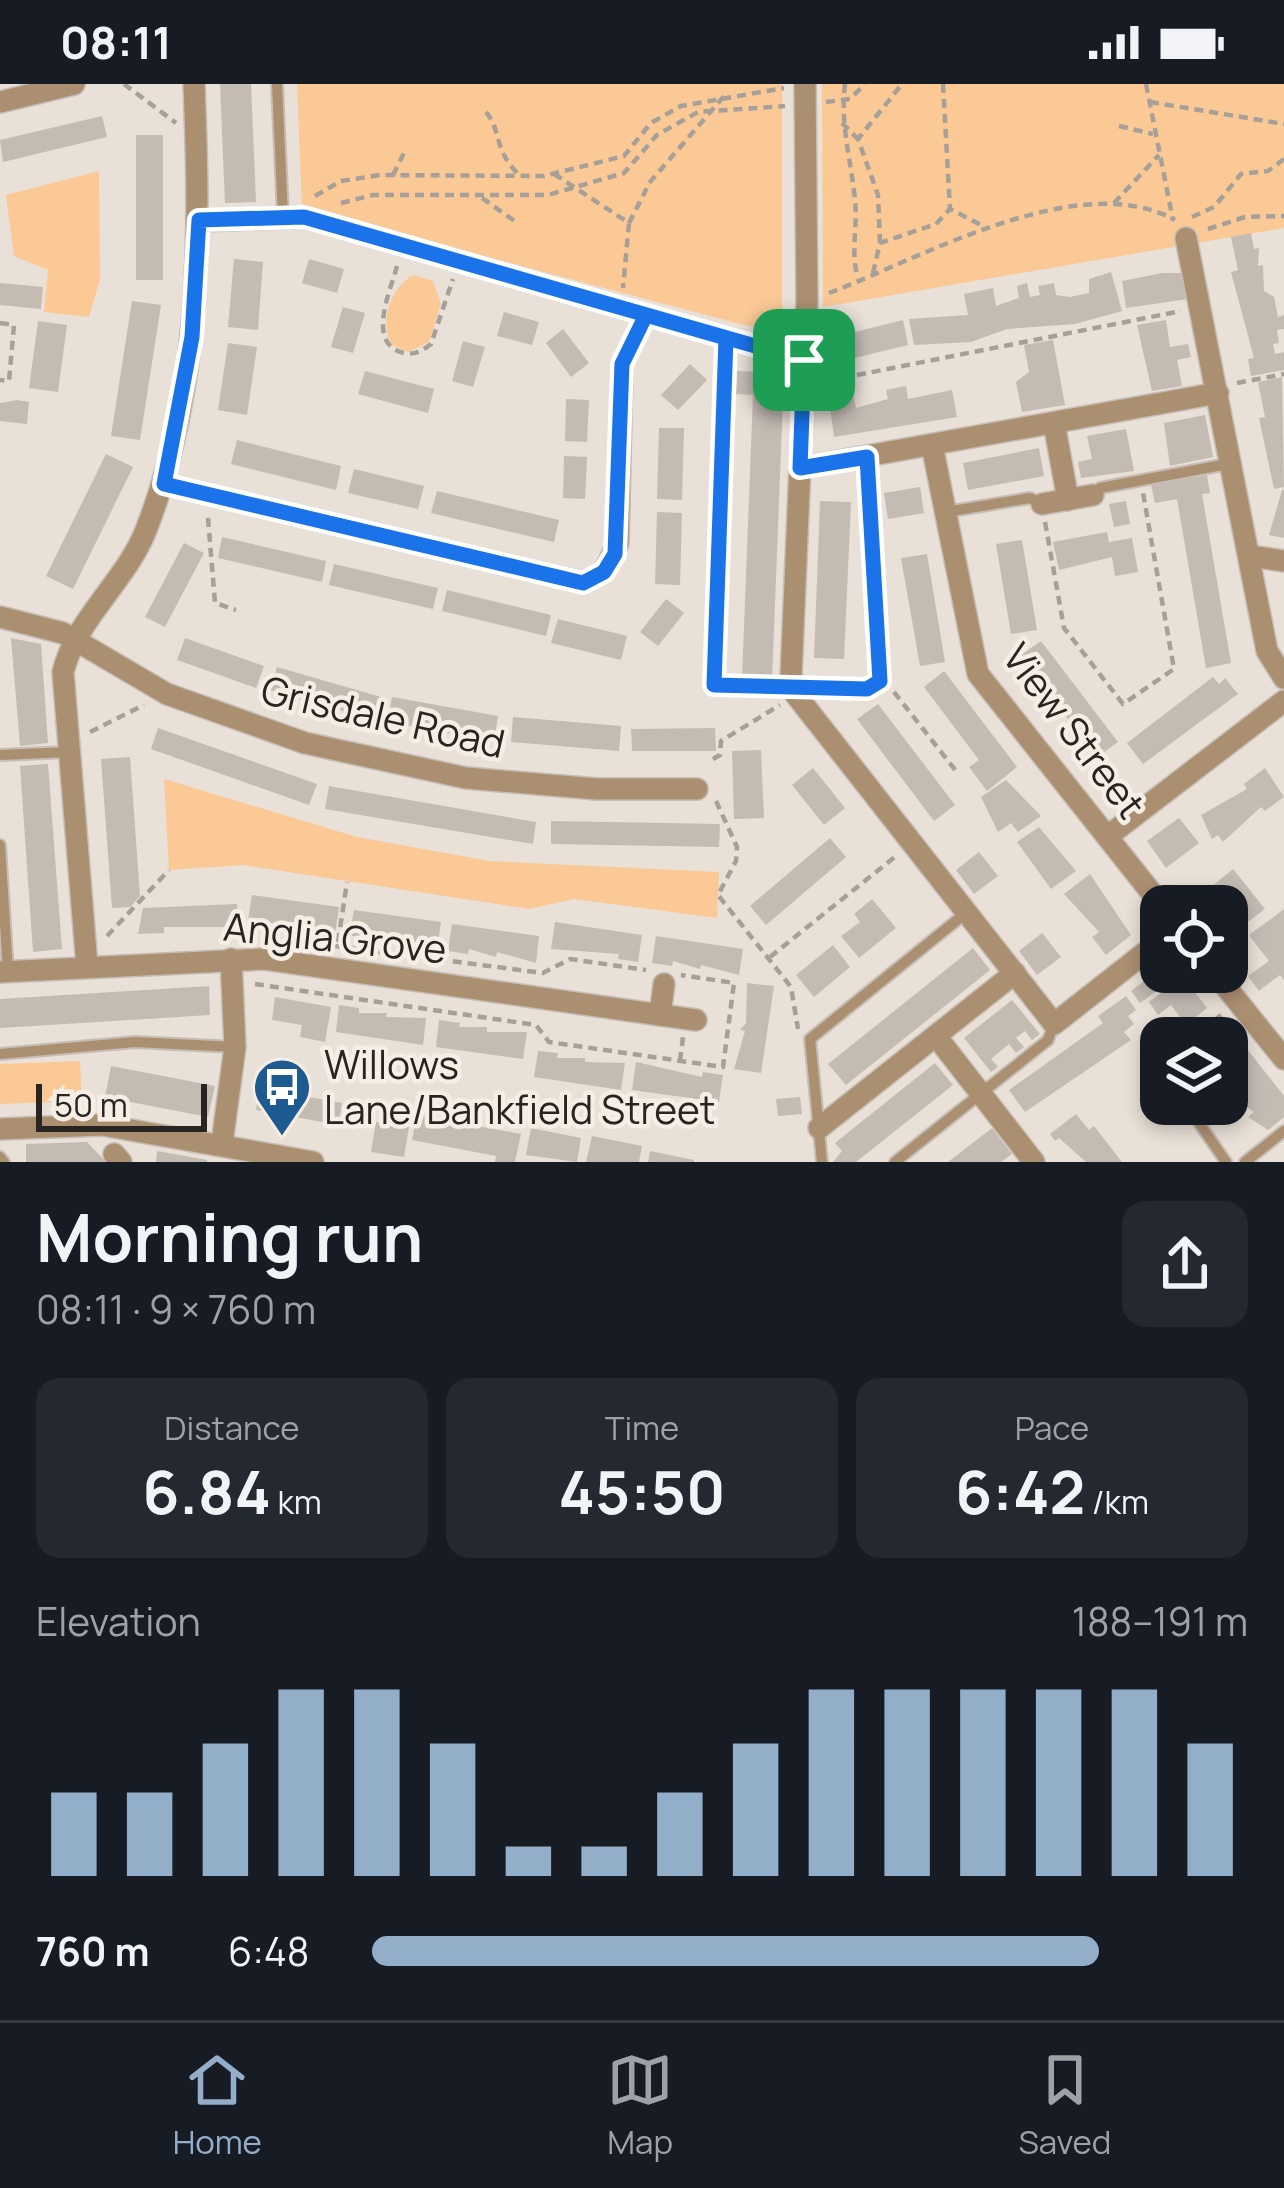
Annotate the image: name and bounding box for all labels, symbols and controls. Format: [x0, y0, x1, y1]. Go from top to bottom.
text: 08:11 [60, 11, 172, 73]
pin [753, 309, 855, 411]
icon: arrive [771, 327, 837, 393]
street label: View Street [991, 632, 1158, 829]
street label: Grisdale Road [256, 662, 510, 770]
map controls [1140, 885, 1248, 1125]
button: locate [1140, 885, 1248, 993]
street label: Anglia Grove [221, 898, 449, 976]
button: layers [1140, 1017, 1248, 1125]
place label: Willows Lane/Bankfield Street [324, 1037, 715, 1136]
bus stop icon: Willows Lane/Bankfield Street [251, 1056, 313, 1138]
scale bar [36, 1078, 207, 1131]
text: 50 m [54, 1082, 128, 1127]
text: Morning run [36, 1192, 423, 1282]
button: share [1122, 1201, 1248, 1327]
text: 08:11 · 9 × 760 m [36, 1282, 316, 1336]
text: Distance [164, 1405, 300, 1450]
text: Time [605, 1405, 679, 1450]
text: Pace [1015, 1405, 1089, 1450]
text: 6.84 [142, 1450, 271, 1532]
text: 45:50 [559, 1450, 725, 1532]
text: 6:42 [955, 1450, 1085, 1532]
text: km [271, 1479, 322, 1524]
text: /km [1085, 1479, 1149, 1524]
text: Elevation [36, 1594, 201, 1648]
text: 188–191 m [1072, 1594, 1248, 1648]
text: 760 m [36, 1924, 150, 1978]
text: 6:48 [228, 1924, 310, 1978]
tab: Home [173, 2047, 262, 2164]
tab: Map [607, 2047, 673, 2164]
tab: Saved [1018, 2047, 1111, 2164]

